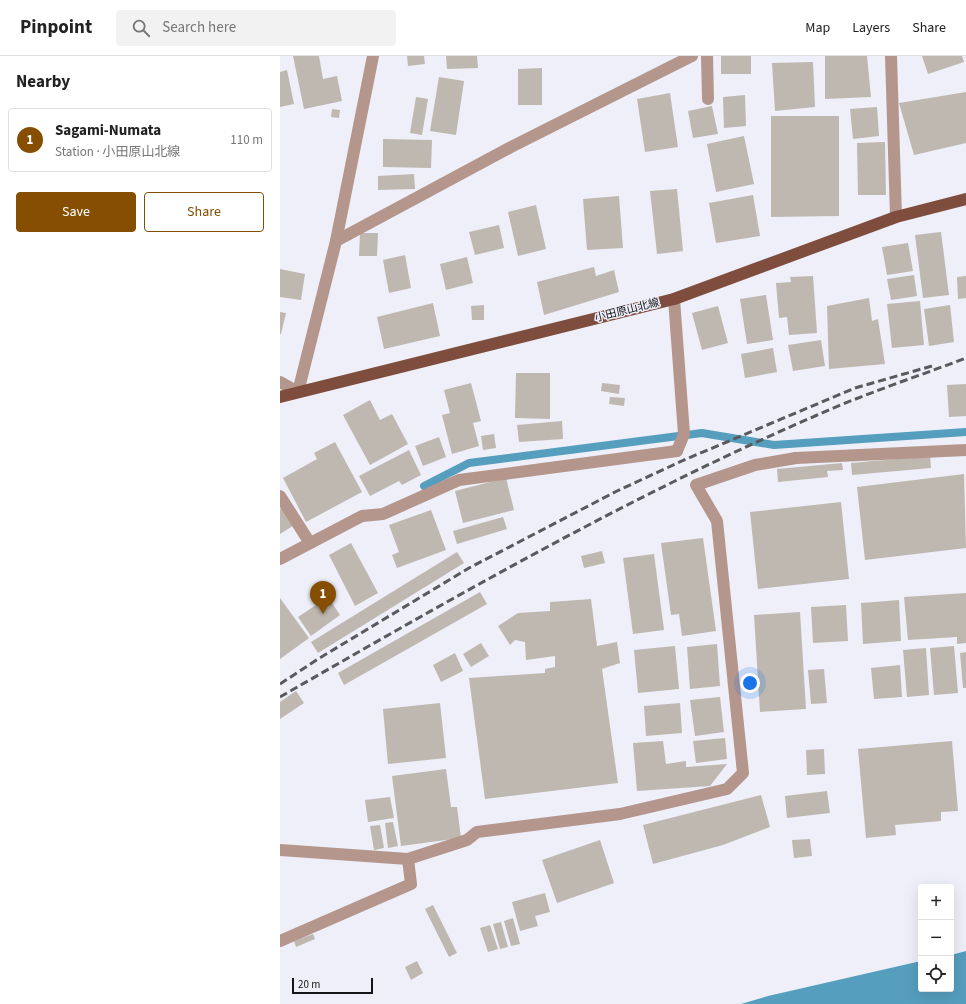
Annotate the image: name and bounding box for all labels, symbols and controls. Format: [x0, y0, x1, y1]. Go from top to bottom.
search box [116, 10, 396, 46]
text: Pinpoint [20, 14, 92, 41]
icon: search [130, 17, 152, 39]
text: Search here [162, 17, 236, 38]
text: Map [805, 18, 830, 38]
text: Layers [852, 18, 890, 38]
text: Share [912, 18, 946, 38]
text: Nearby [16, 70, 70, 94]
text: Sagami-Numata [55, 120, 161, 141]
text: 1 [27, 131, 33, 149]
text: 110 m [230, 131, 263, 149]
text: Station · 小田原山北線 [55, 143, 180, 161]
button: Save [16, 192, 136, 232]
button: Share [144, 192, 264, 232]
street label: 小田原山北線 [593, 295, 661, 325]
pin: 1 [310, 581, 336, 614]
your location [740, 673, 760, 693]
map controls [918, 884, 954, 992]
button: + [918, 884, 954, 920]
button: − [918, 920, 954, 956]
button: locate [918, 956, 954, 992]
scale bar [292, 976, 373, 995]
text: 20 m [298, 977, 320, 992]

